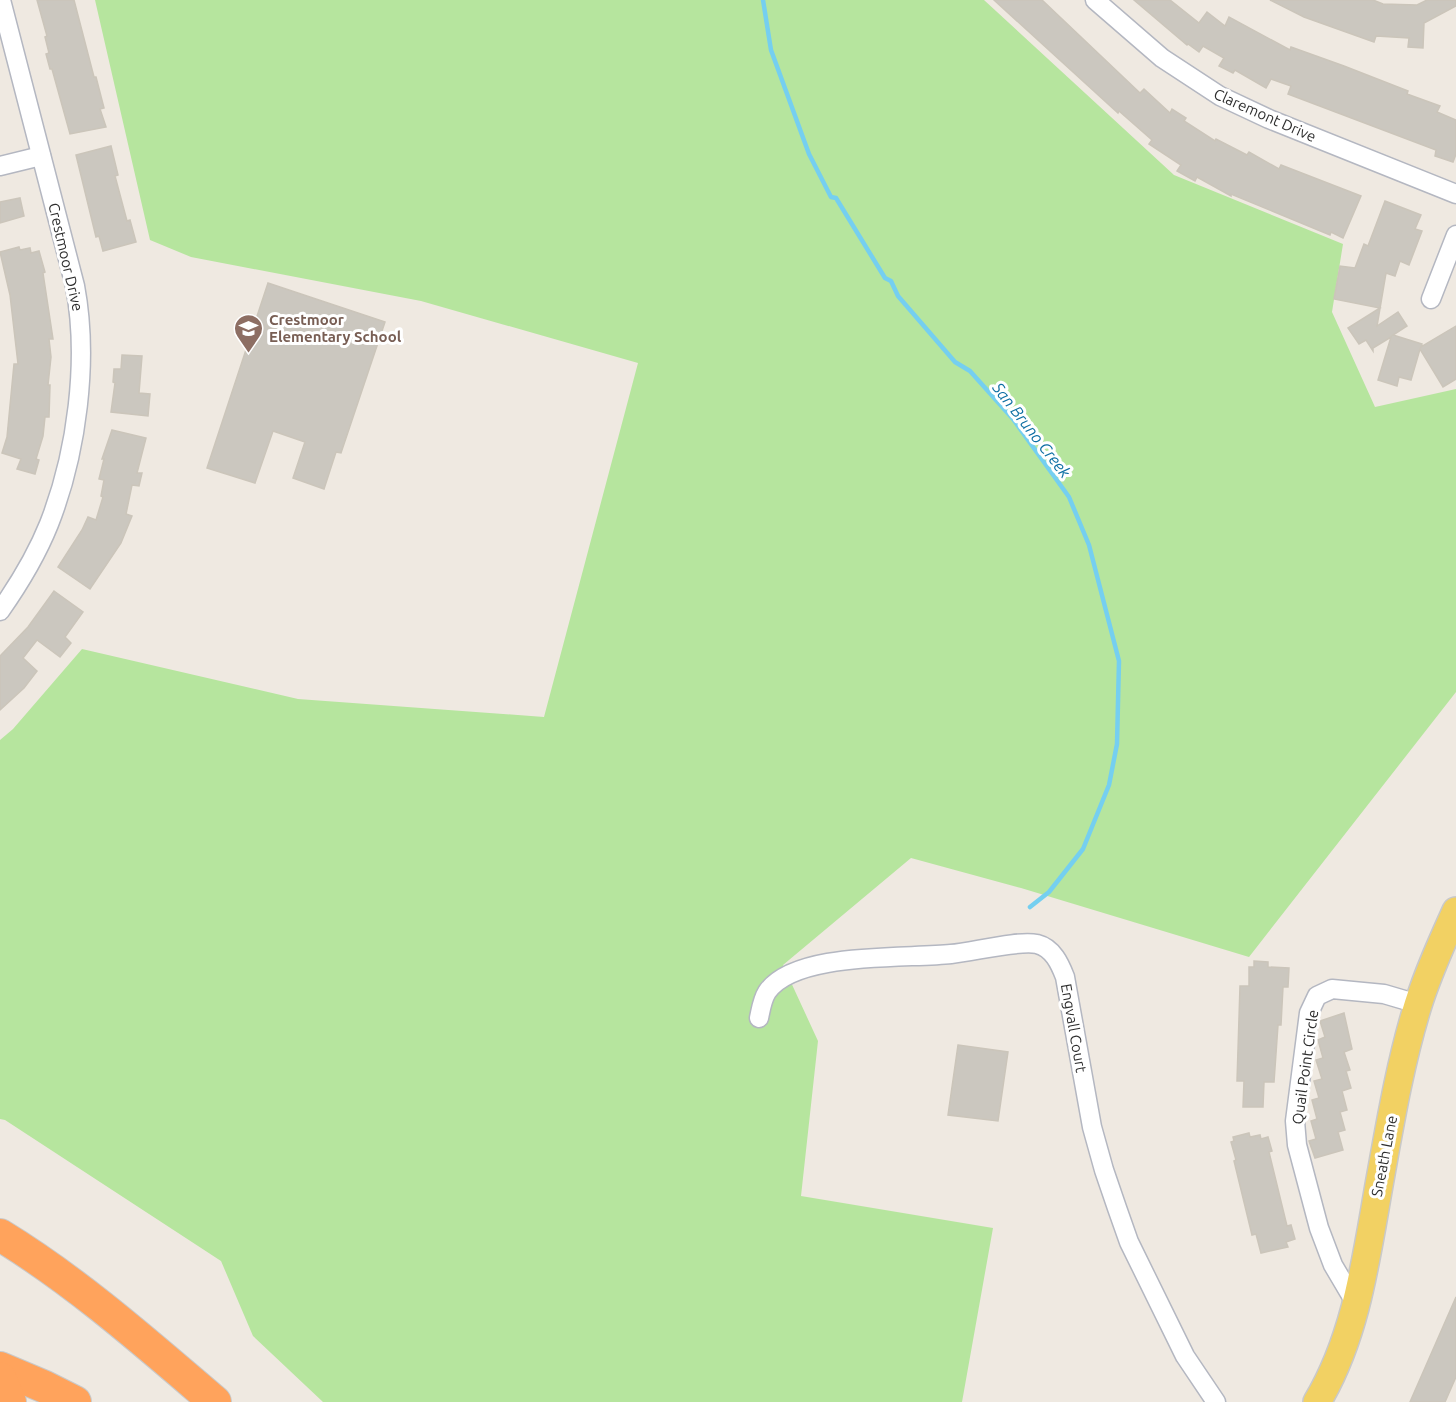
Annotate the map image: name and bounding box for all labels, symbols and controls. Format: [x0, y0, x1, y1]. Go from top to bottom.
street label: Claremont Drive [1211, 85, 1319, 145]
street label: Crestmoor Drive [45, 201, 87, 313]
place label: Crestmoor Elementary School [269, 311, 402, 345]
school or university icon: Crestmoor Elementary School [232, 312, 264, 354]
water label: San Bruno Creek [989, 378, 1075, 482]
street label: Engvall Court [1058, 982, 1090, 1074]
street label: Quail Point Circle [1289, 1009, 1321, 1125]
street label: Sneath Lane [1368, 1114, 1400, 1198]

